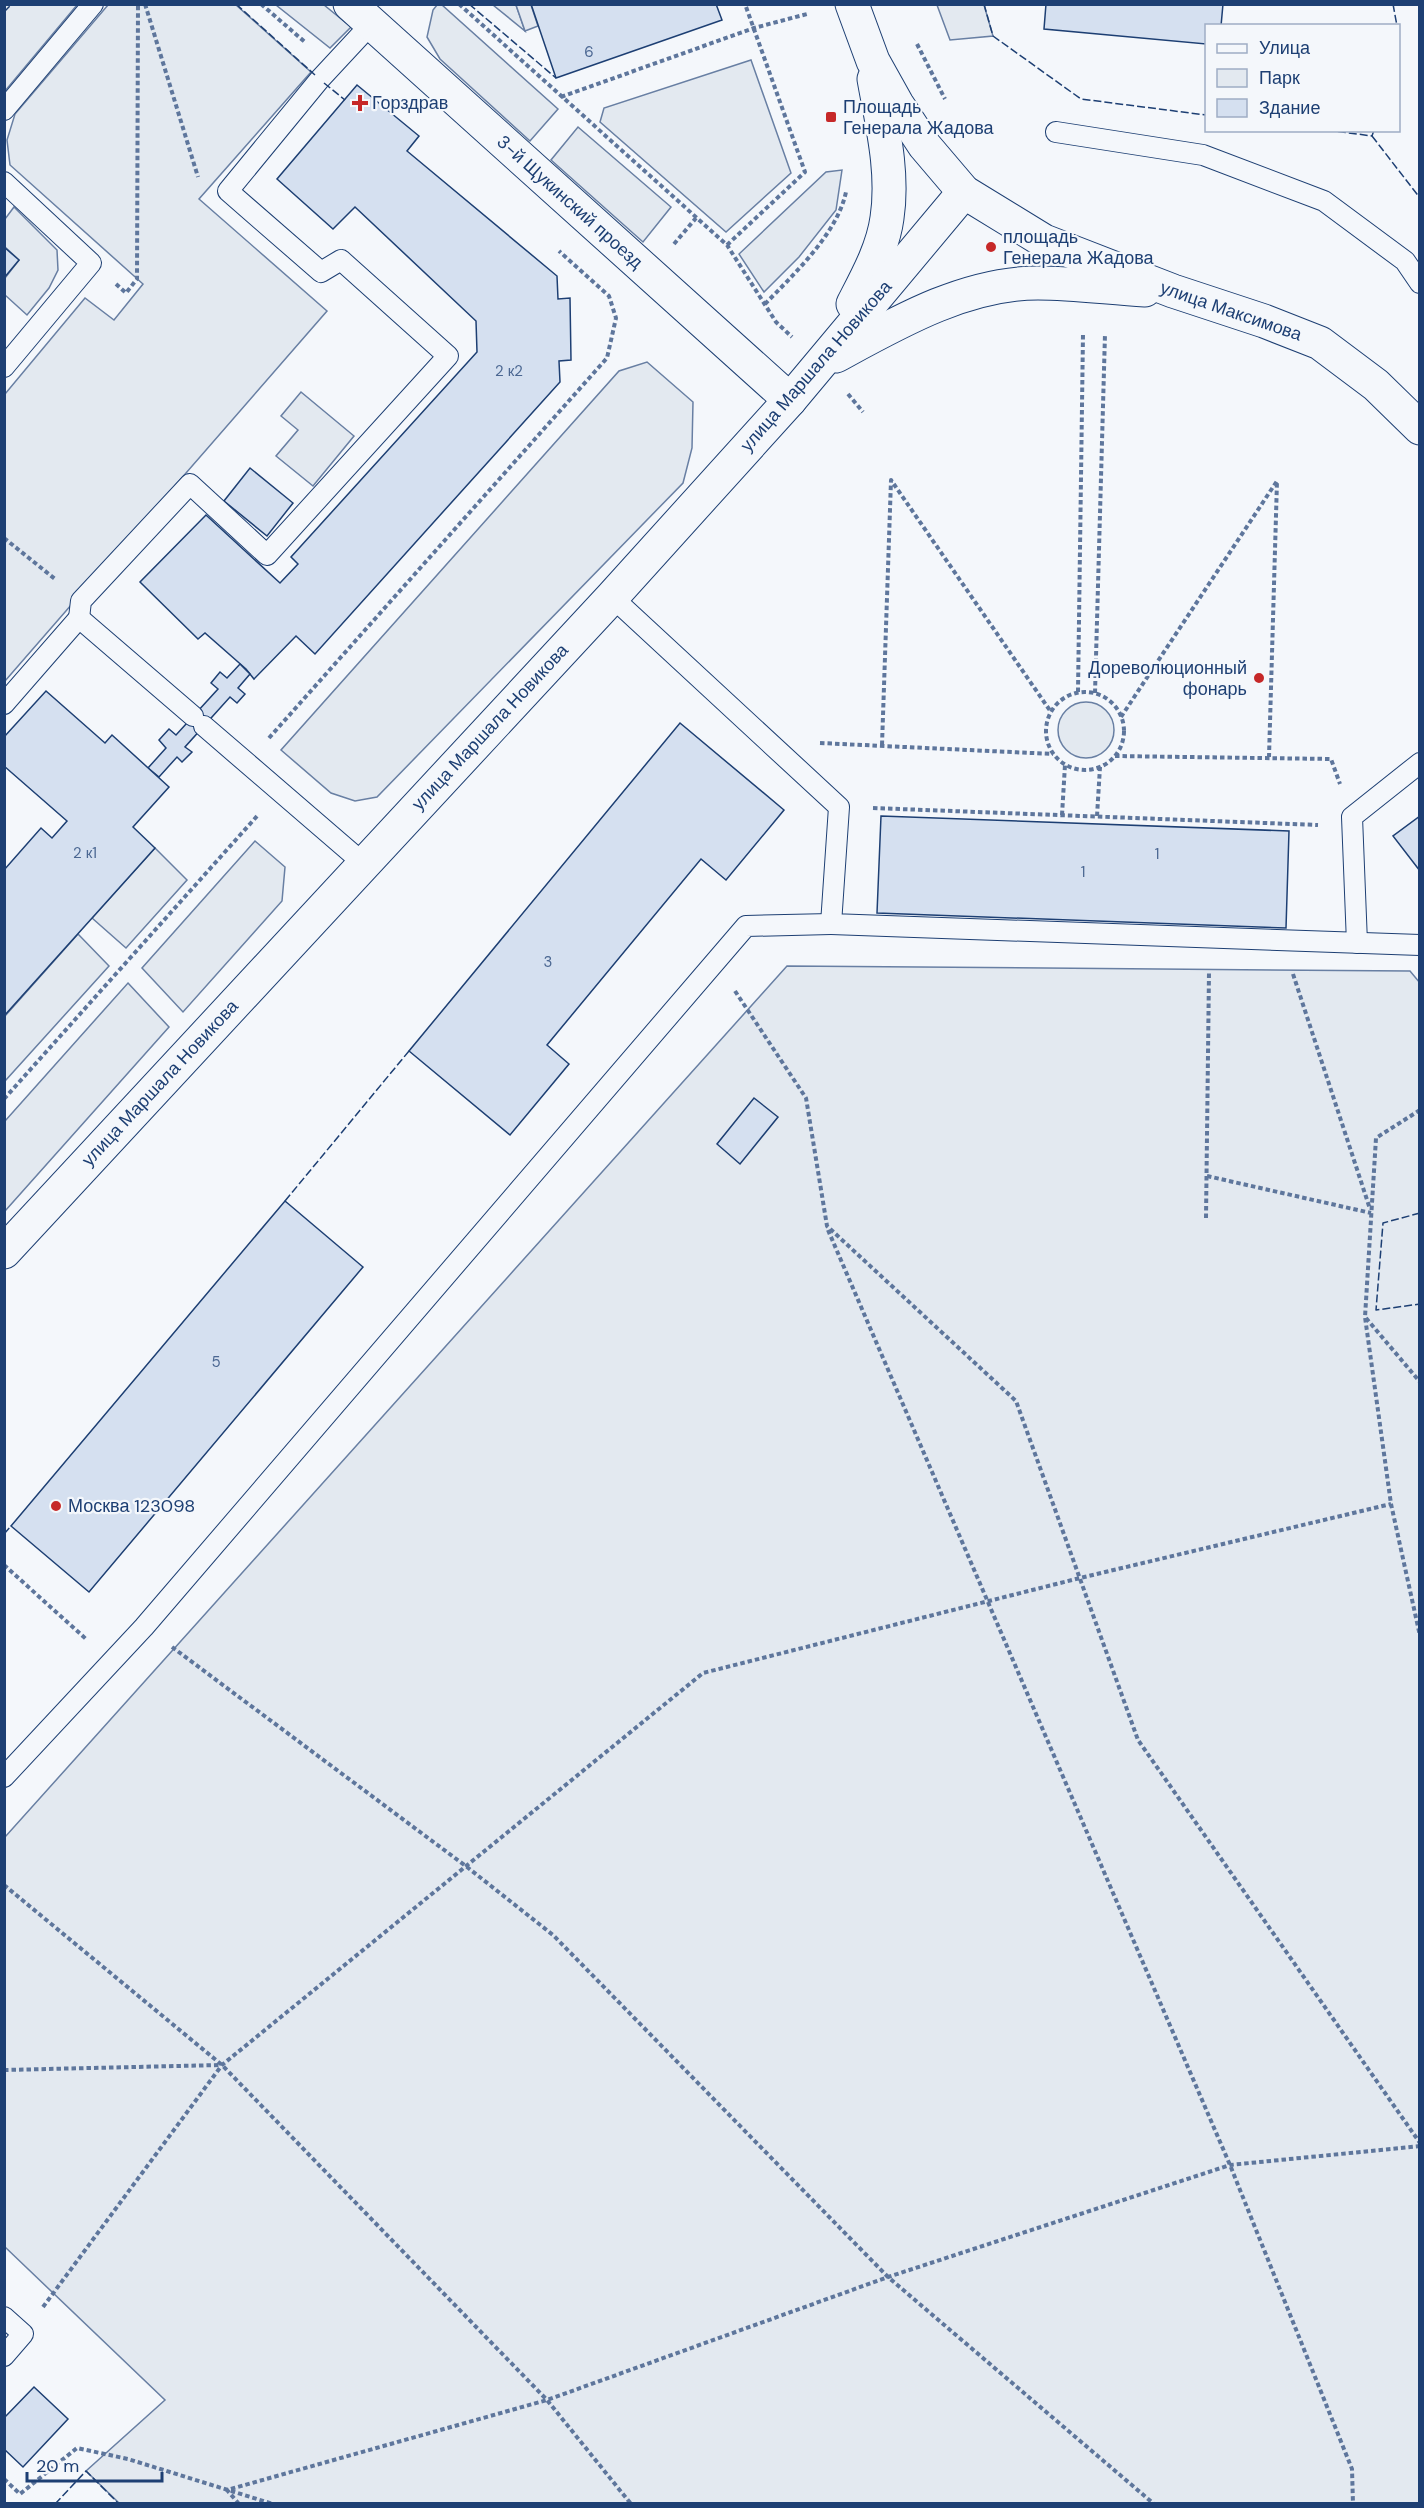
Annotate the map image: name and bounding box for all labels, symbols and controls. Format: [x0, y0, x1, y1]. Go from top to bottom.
legend [1205, 24, 1400, 132]
text: Улица [1259, 36, 1311, 60]
house number: 6 [584, 42, 594, 62]
text: Парк [1259, 66, 1300, 90]
place label: Горздрав [372, 91, 448, 115]
place label: Площадь Генерала Жадова [843, 95, 995, 140]
marker: Горздрав [353, 96, 367, 110]
text: Здание [1259, 96, 1320, 120]
marker: Площадь Генерала Жадова [824, 110, 838, 124]
street label: 3-й Щукинский проезд [492, 130, 649, 274]
place label: площадь Генерала Жадова [1003, 225, 1155, 270]
marker: площадь Генерала Жадова [984, 240, 998, 254]
street label: улица Маршала Новикова [735, 275, 898, 457]
street label: улица Максимова [1157, 276, 1306, 347]
house number: 2 к2 [495, 361, 523, 381]
street label: улица Маршала Новикова [406, 638, 574, 815]
place label: Дореволюционный фонарь [1088, 656, 1247, 701]
marker: Дореволюционный фонарь [1252, 671, 1266, 685]
house number: 2 к1 [73, 843, 97, 863]
house number: 1 [1155, 844, 1159, 864]
house number: 1 [1081, 862, 1085, 882]
house number: 3 [544, 952, 552, 972]
street label: улица Маршала Новикова [76, 994, 244, 1171]
house number: 5 [211, 1352, 221, 1372]
place label: Москва 123098 [68, 1494, 195, 1518]
marker: Москва 123098 [49, 1499, 63, 1513]
scale bar [27, 2445, 162, 2483]
text: 20 m [36, 2454, 79, 2478]

